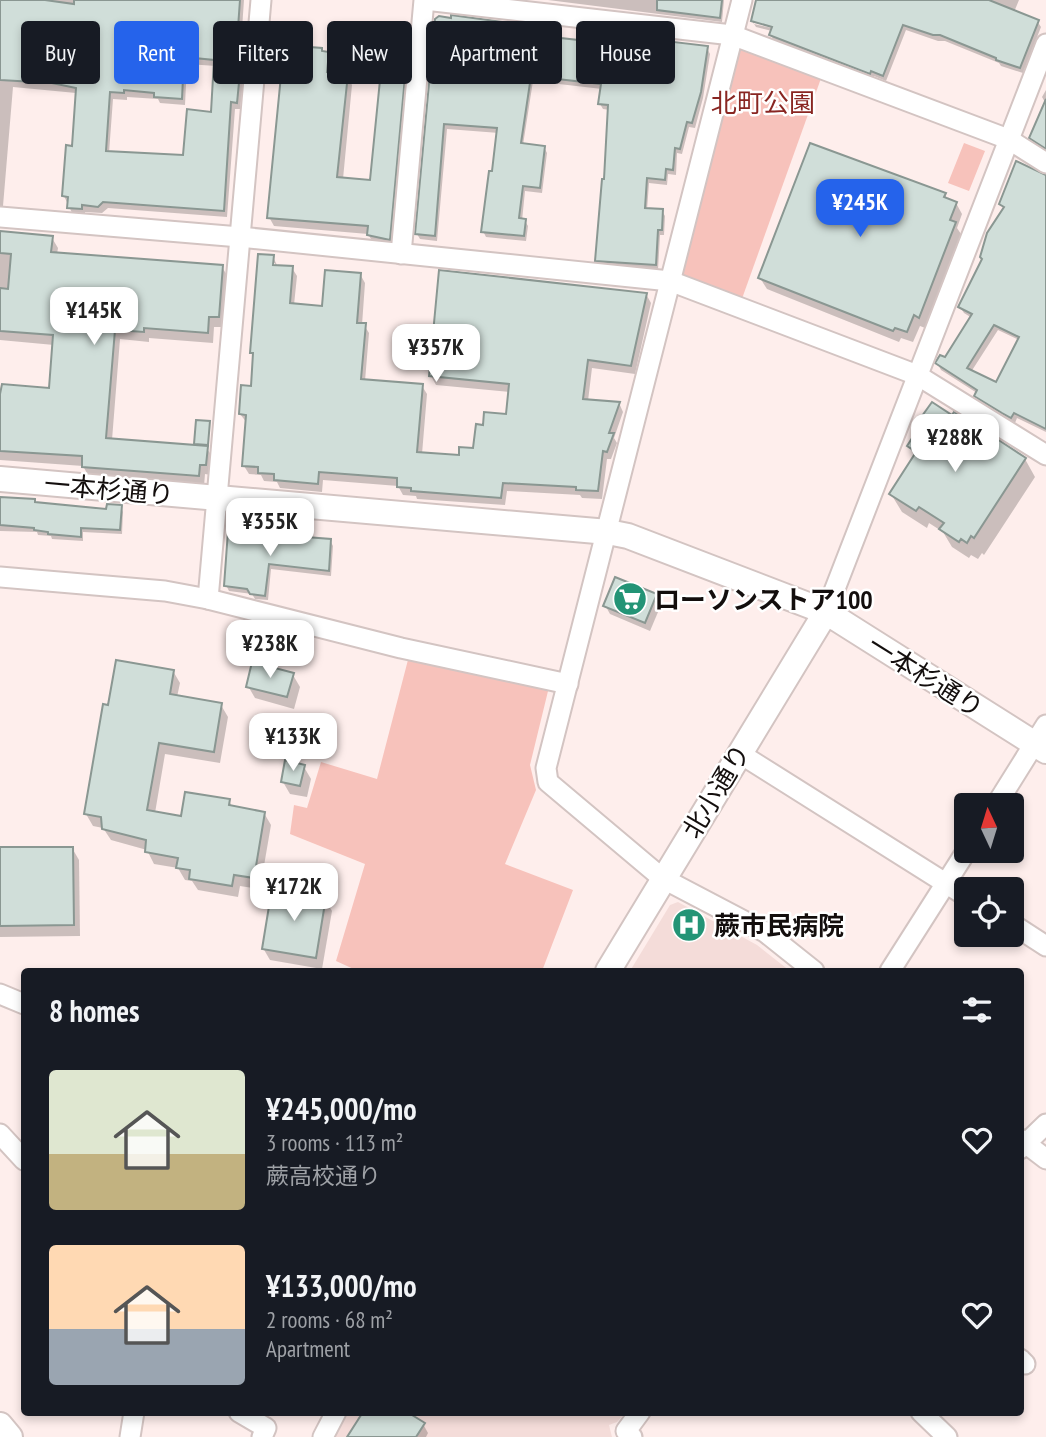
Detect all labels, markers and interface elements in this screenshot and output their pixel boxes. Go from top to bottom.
chip: Buy [21,21,100,84]
chip: Rent [114,21,199,84]
chip: Filters [213,21,313,84]
chip: New [327,21,412,84]
chip: Apartment [426,21,562,84]
chip: House [576,21,675,84]
park label: 北町公園 [711,86,815,119]
pin: ¥245K [811,180,909,239]
text: ¥245K [832,187,888,216]
pin: ¥145K [45,288,143,347]
text: ¥145K [66,295,122,324]
pin: ¥357K [387,324,485,384]
text: ¥357K [408,332,464,361]
pin: ¥288K [906,414,1004,474]
text: ¥288K [927,422,983,451]
street label: 一本杉通り [43,467,175,511]
pin: ¥355K [221,498,319,558]
text: ¥355K [242,506,298,535]
supermarket icon: ローソンストア100 [611,580,649,618]
place label: ローソンストア100 [654,583,873,616]
pin: ¥238K [221,620,319,680]
text: ¥238K [242,628,298,657]
street label: 一本杉通り [862,628,990,724]
pin: ¥133K [244,714,342,773]
text: ¥133K [265,721,321,750]
street label: 北小通り [675,738,757,844]
north arrow [954,793,1024,863]
map controls [954,793,1024,947]
pin: ¥172K [245,864,343,923]
text: ¥172K [266,871,322,900]
button: locate [954,877,1024,947]
hospital icon: 蕨市民病院 [670,906,708,944]
place label: 蕨市民病院 [714,909,844,942]
text: 8 homes [49,991,140,1030]
icon: filters [958,991,996,1029]
text: ¥245,000/mo [266,1089,417,1128]
icon: home [105,1098,189,1182]
icon: heart [958,1121,996,1159]
text: 3 rooms · 113 m² [266,1128,403,1157]
text: 蕨高校通り [266,1161,381,1190]
text: ¥133,000/mo [266,1266,417,1305]
icon: home [105,1273,189,1357]
icon: heart [958,1296,996,1334]
text: 2 rooms · 68 m² [266,1305,393,1334]
text: Apartment [266,1334,350,1363]

